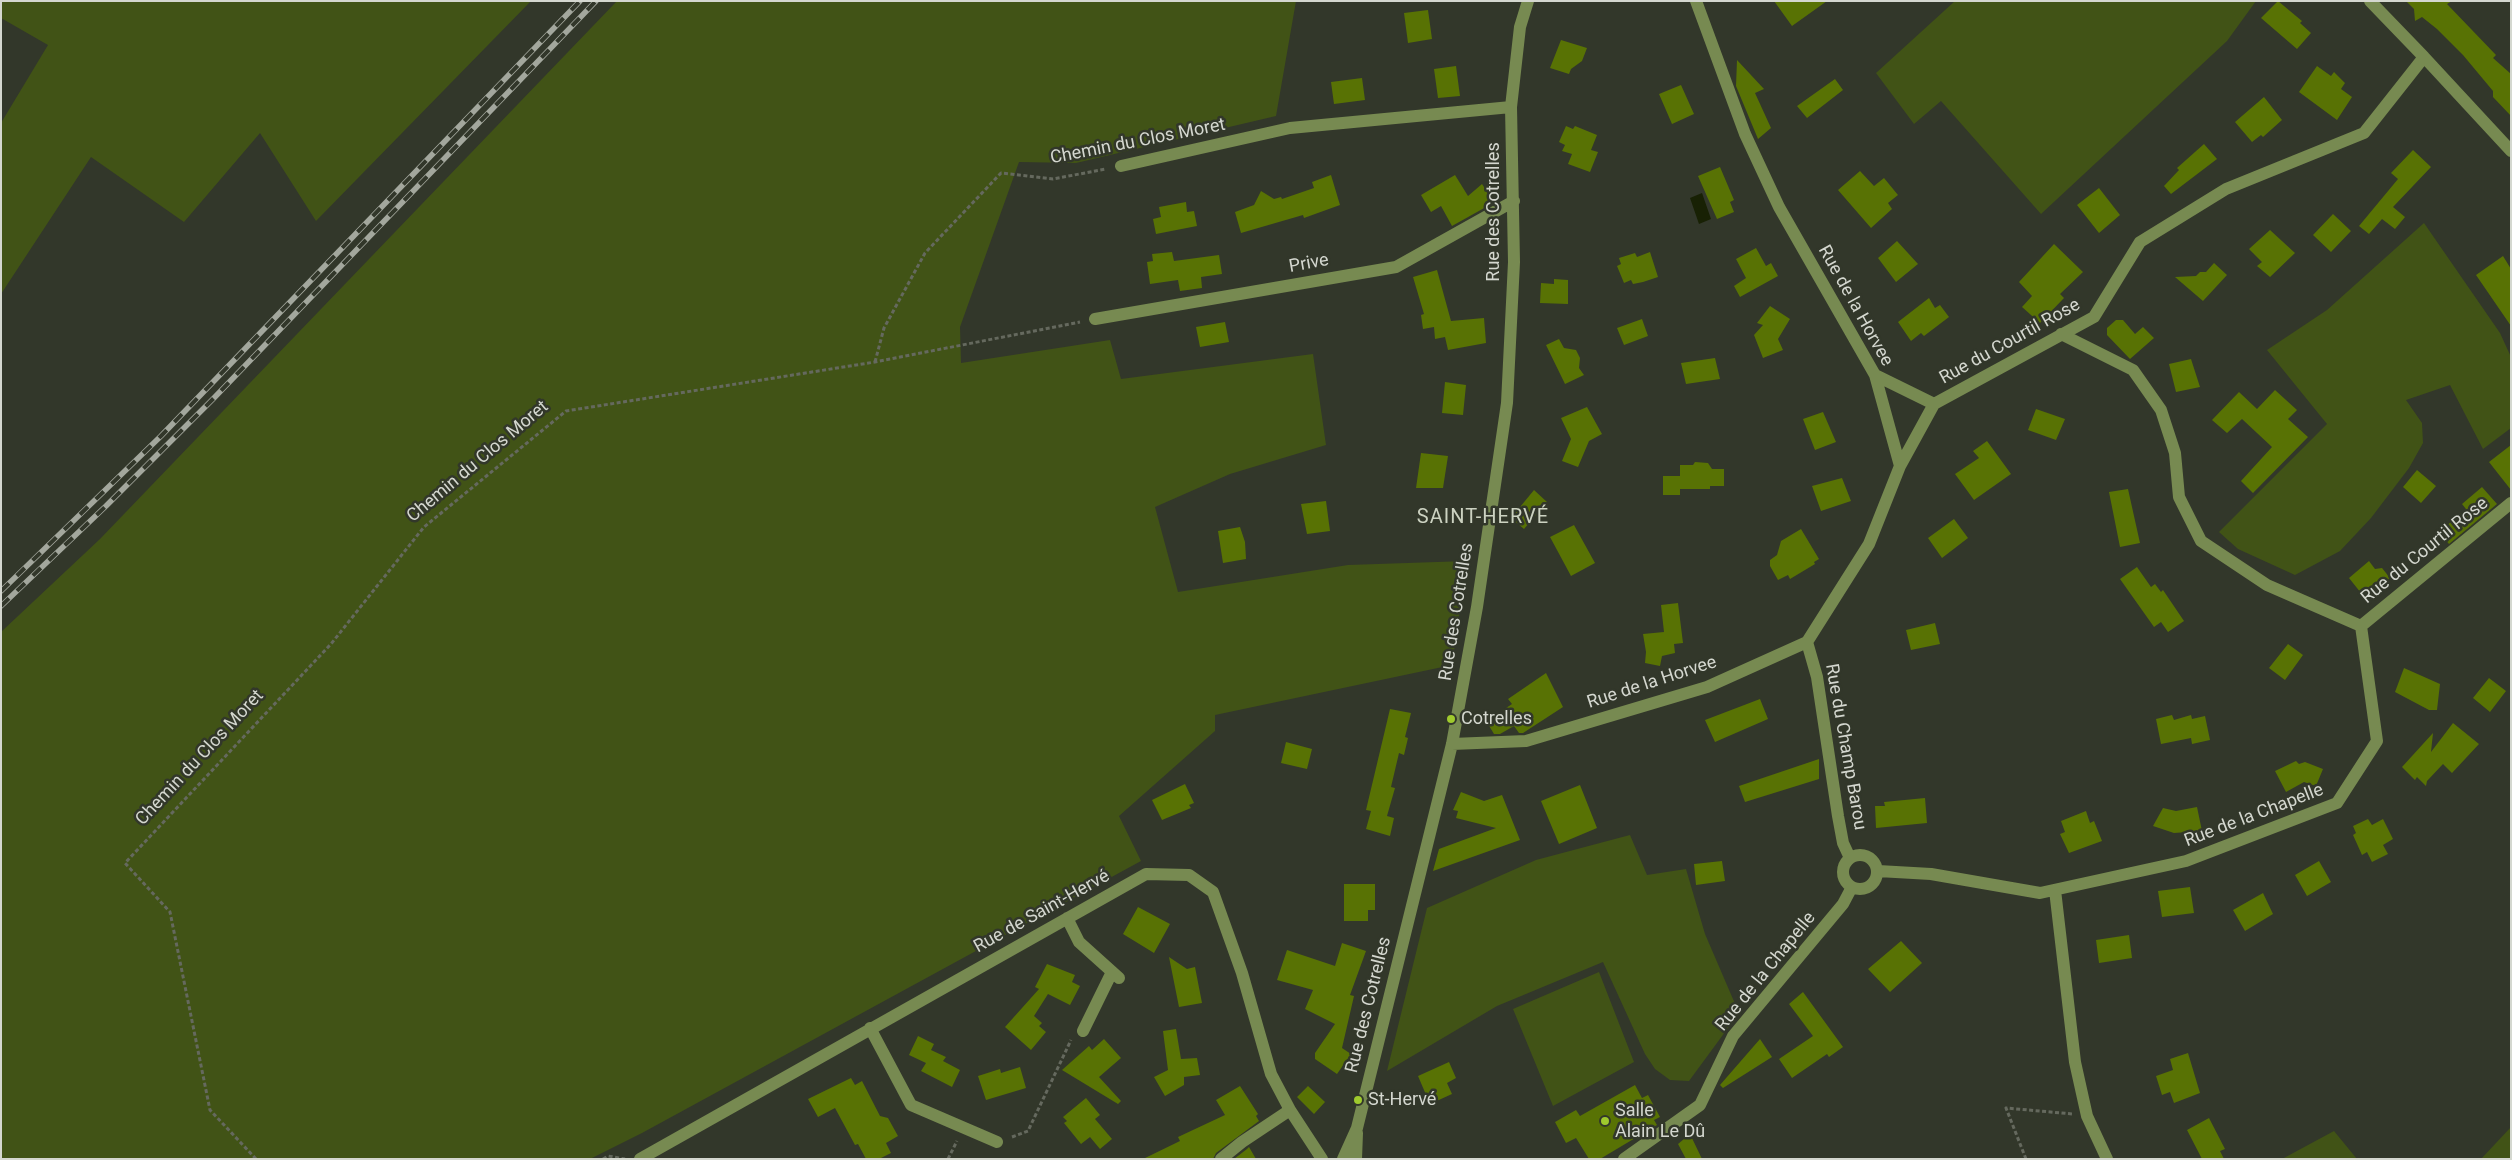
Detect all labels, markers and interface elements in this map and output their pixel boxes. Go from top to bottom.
street label: Chemin du Clos Moret [1049,114,1227,170]
street label: Rue des Cotrelles [1483,142,1505,282]
street label: Rue de la Horvee [1813,242,1897,370]
street label: Prive [1287,250,1331,278]
street label: Rue du Courtil Rose [1936,294,2084,390]
street label: Chemin du Clos Moret [403,397,553,527]
street label: Rue du Courtil Rose [2357,493,2493,609]
district label: SAINT-HERVÉ [1415,506,1551,530]
street label: Rue des Cotrelles [1435,541,1479,683]
street label: Rue de la Horvee [1585,652,1719,714]
street label: Rue du Champ Barou [1820,662,1870,832]
street label: Chemin du Clos Moret [131,686,269,830]
place label: Cotrelles [1461,708,1532,730]
marker: Cotrelles [1445,713,1457,725]
street label: Rue de la Chapelle [2181,780,2327,852]
street label: Rue de Saint-Hervé [970,866,1114,958]
street label: Rue de la Chapelle [1711,908,1821,1036]
street label: Rue des Cotrelles [1342,935,1396,1075]
place label: St-Hervé [1368,1089,1436,1111]
marker: St-Hervé [1352,1094,1364,1106]
place label: Salle Alain Le Dû [1615,1100,1705,1142]
marker: Salle Alain Le Dû [1599,1115,1611,1127]

